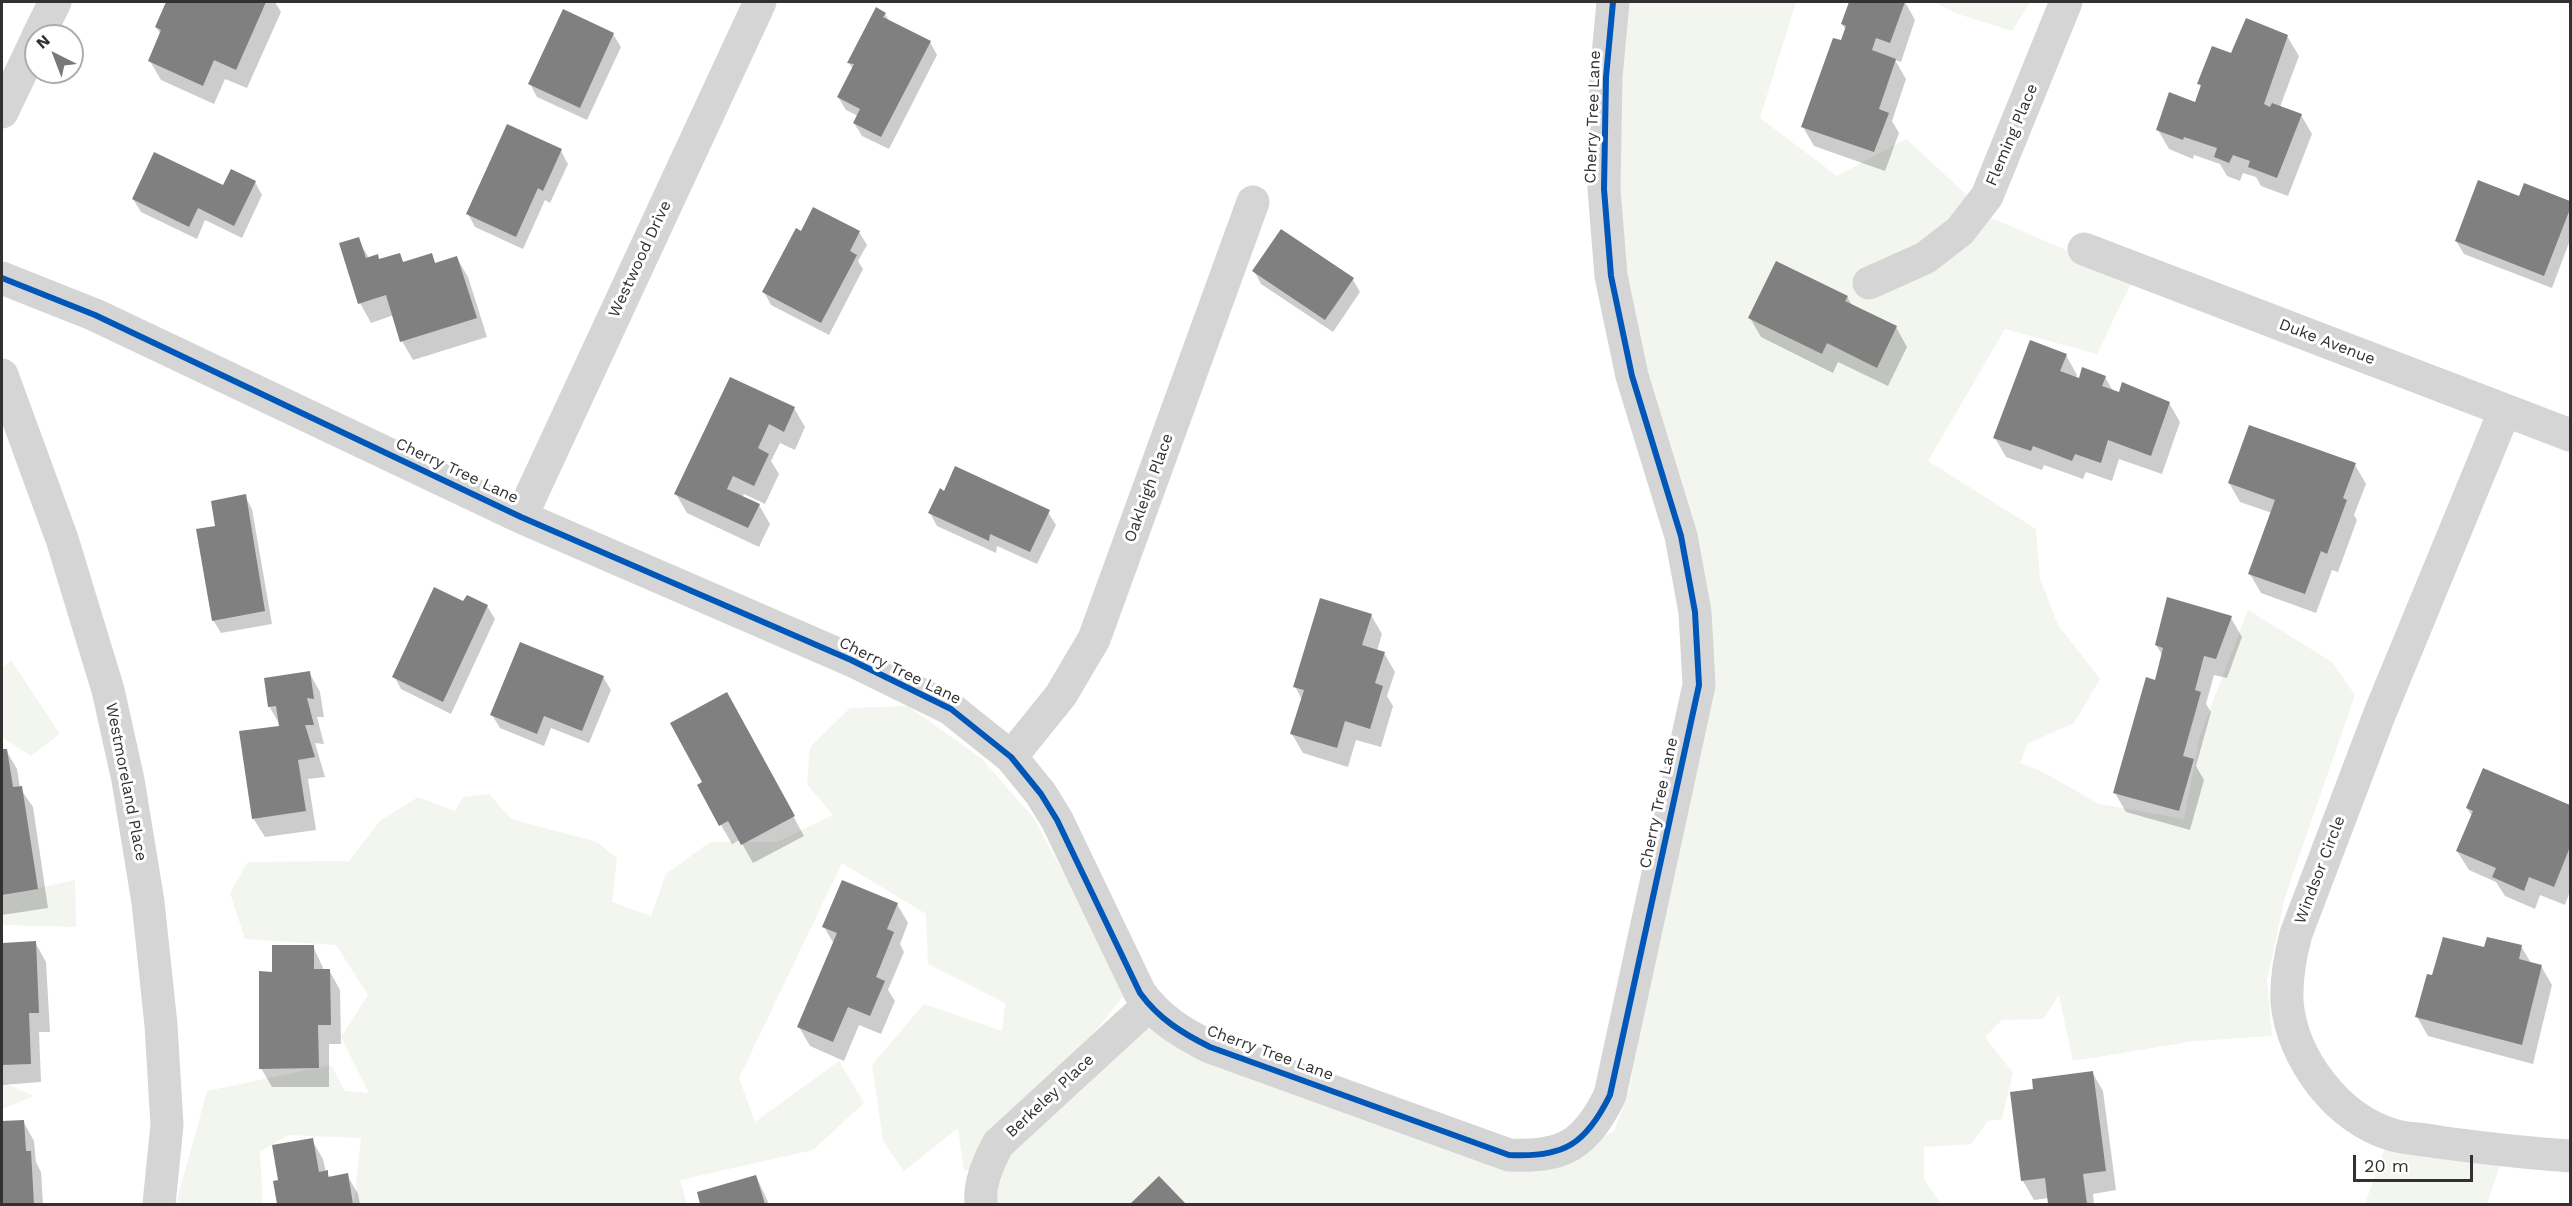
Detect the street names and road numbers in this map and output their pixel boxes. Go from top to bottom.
street label: Cherry Tree Lane [1581,50,1605,184]
street label: Fleming Place [1982,81,2042,189]
street label: Westwood Drive [605,197,675,321]
street label: Duke Avenue [2276,315,2378,369]
street label: Oakleigh Place [1120,431,1178,545]
street label: Cherry Tree Lane [392,434,522,508]
street label: Cherry Tree Lane [836,633,964,709]
street label: Westmoreland Place [101,701,151,863]
street label: Cherry Tree Lane [1636,736,1682,870]
street label: Windsor Circle [2291,813,2349,927]
street label: Cherry Tree Lane [1204,1021,1336,1085]
street label: Berkeley Place [1002,1050,1098,1142]

